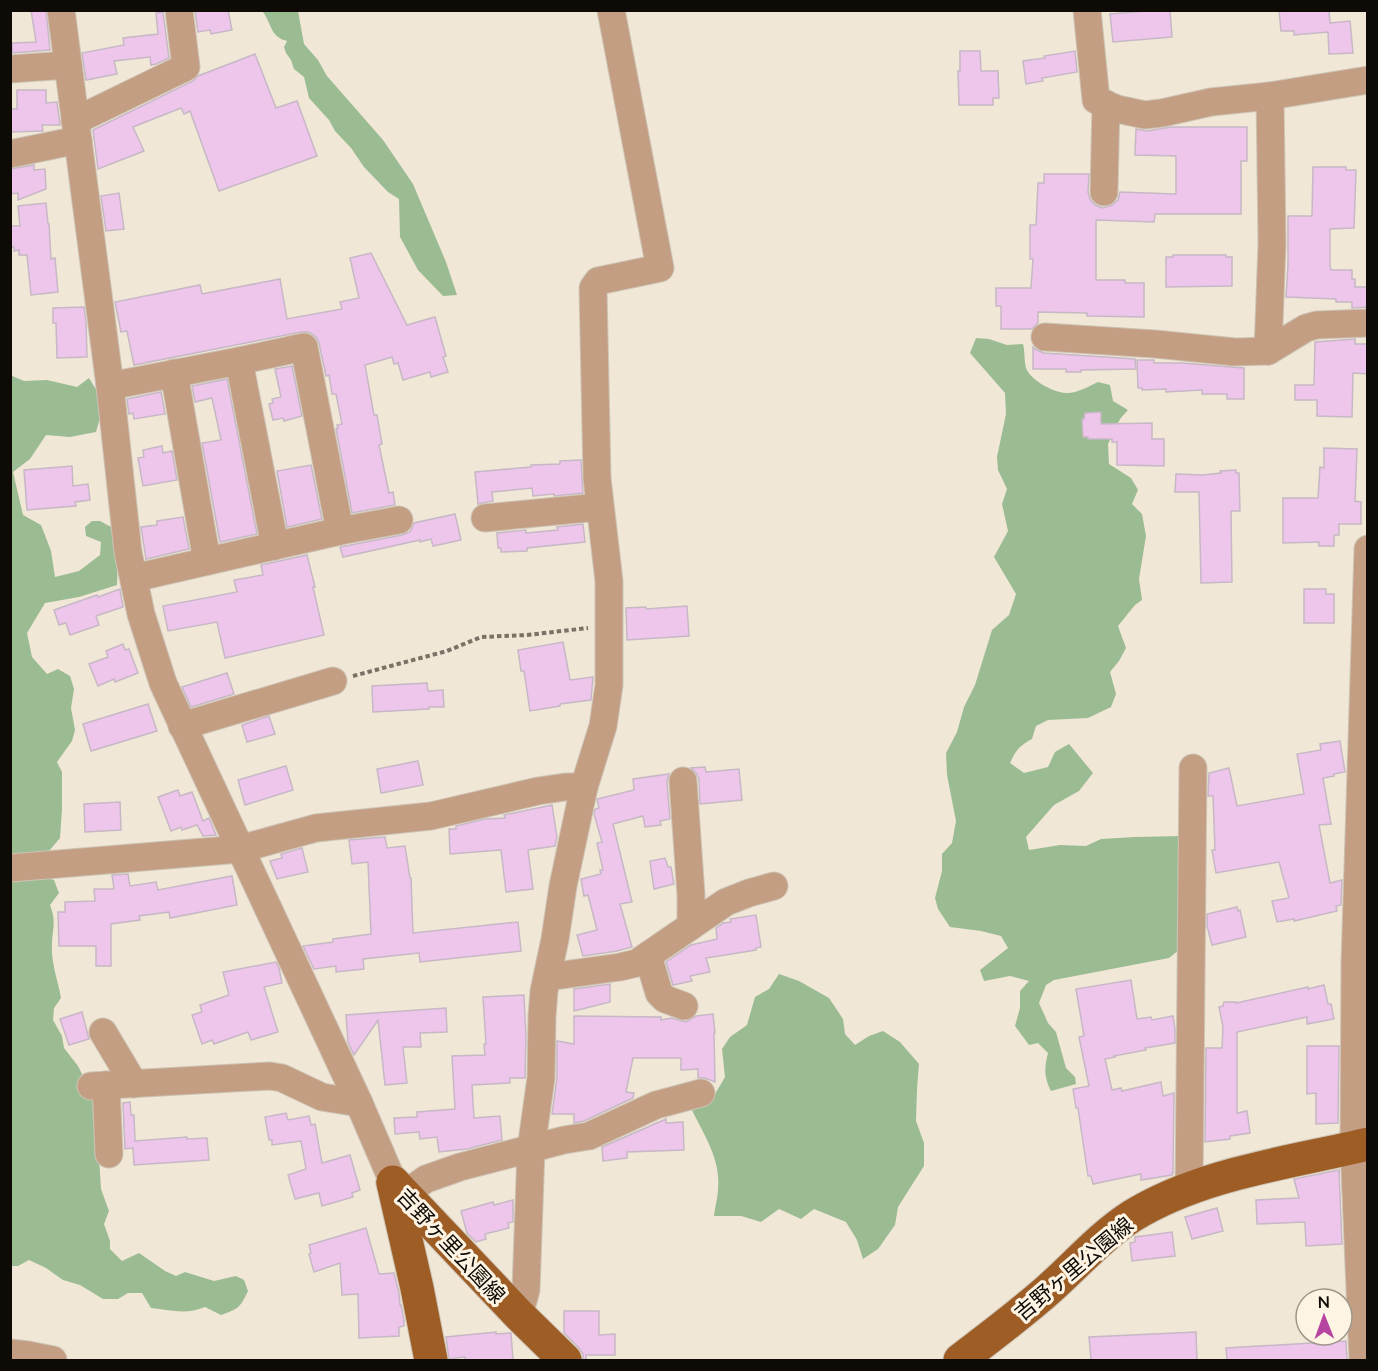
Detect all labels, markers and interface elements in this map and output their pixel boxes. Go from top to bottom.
street label: 吉野ヶ里公園線 [393,1183,511,1307]
street label: 吉野ヶ里公園線 [1009,1211,1137,1325]
north arrow [1294,1287,1354,1347]
text: N [1317,1292,1330,1311]

